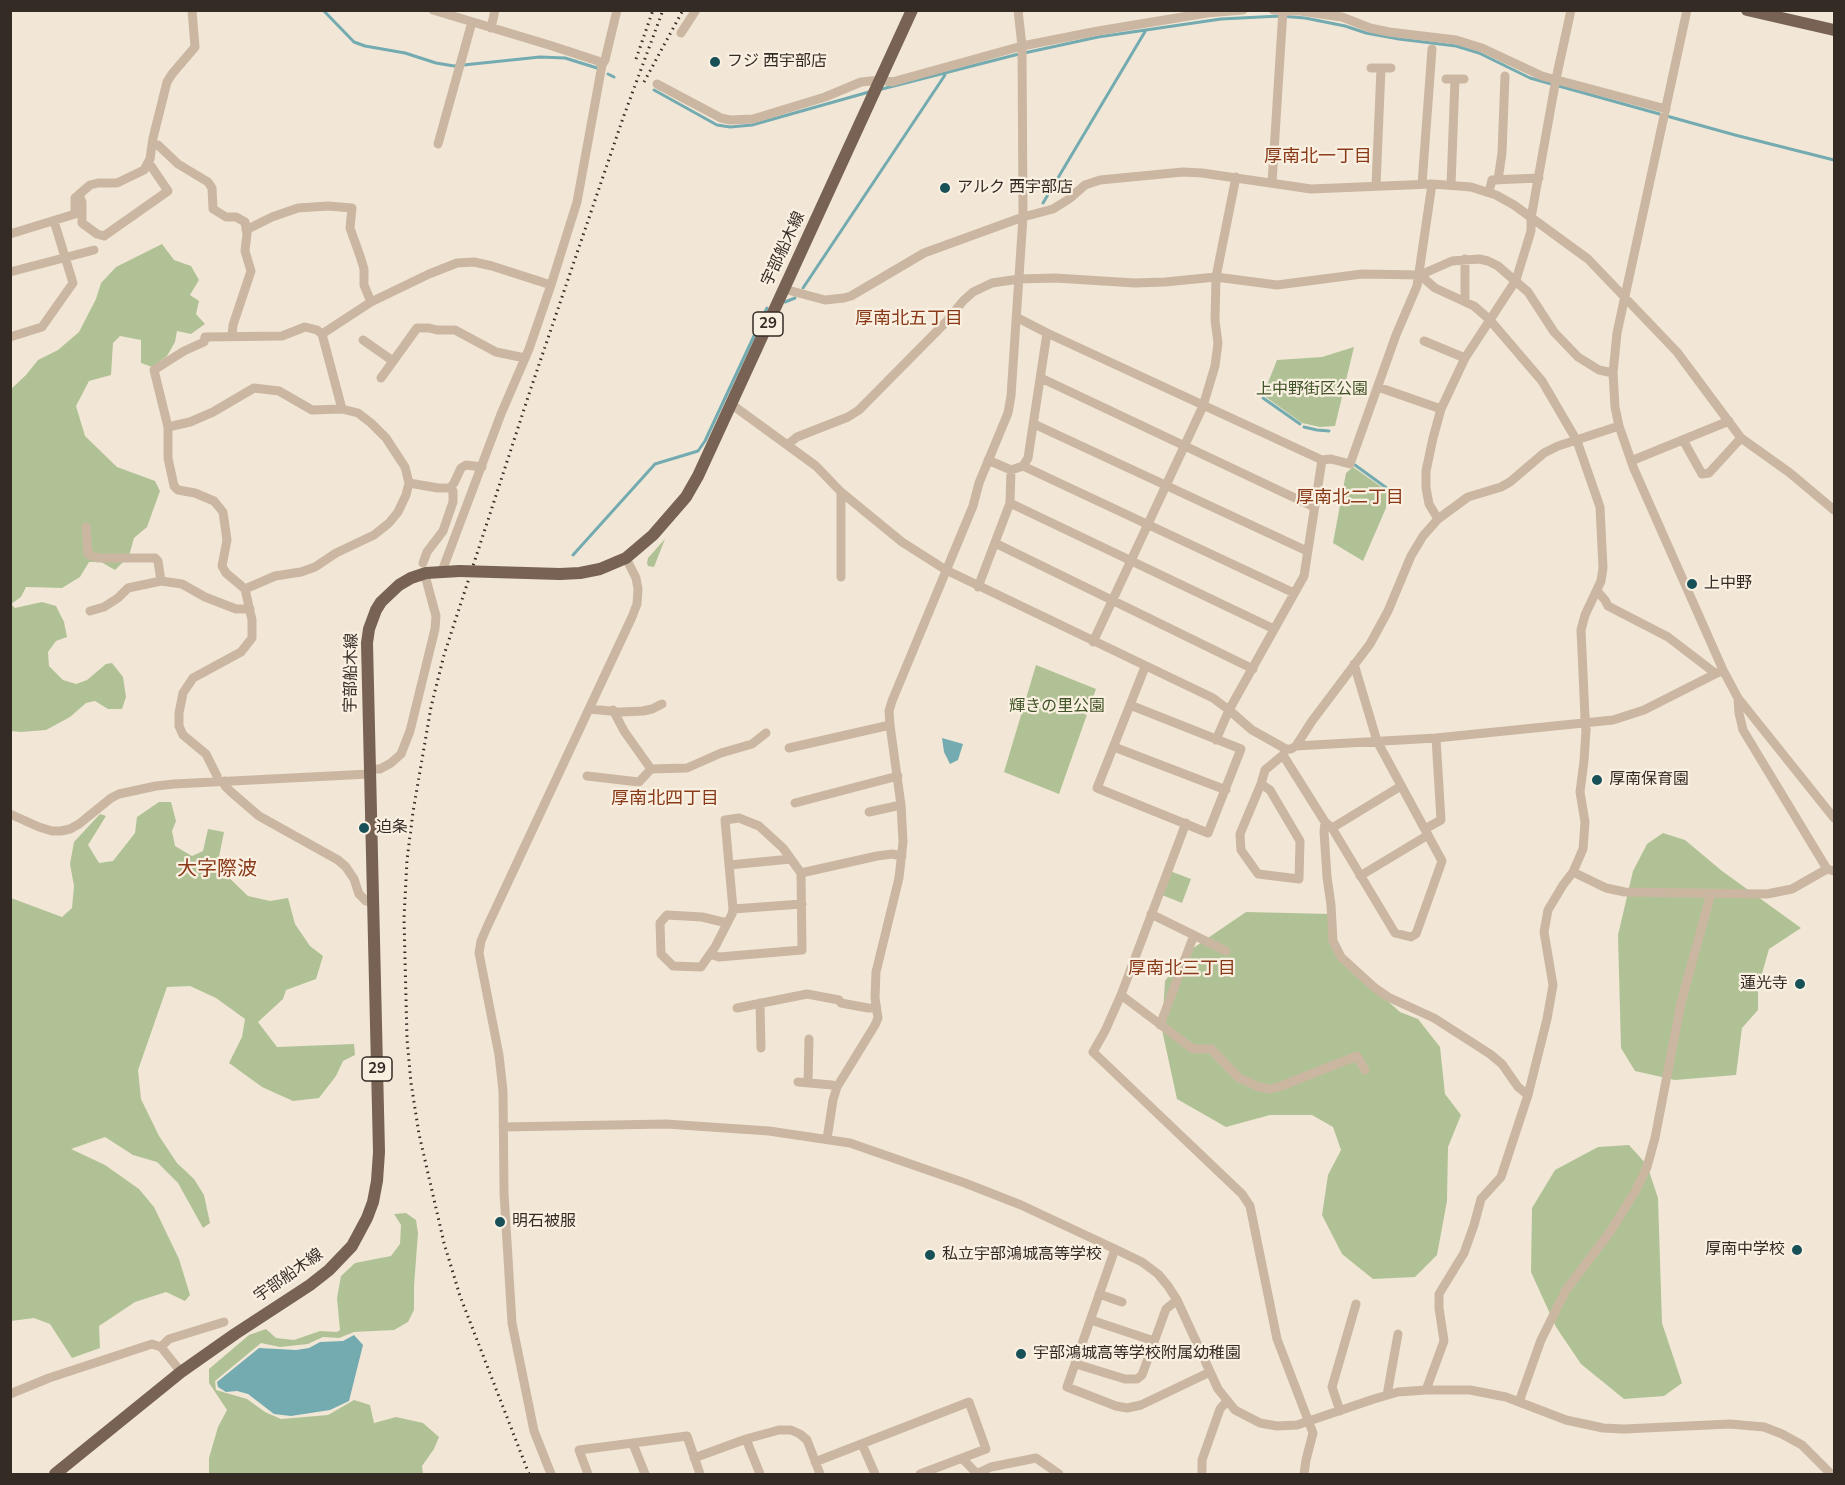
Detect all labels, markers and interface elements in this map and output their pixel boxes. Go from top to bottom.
place label: フジ 西宇部店 [727,52,827,72]
marker: フジ 西宇部店 [708,55,722,69]
district label: 厚南北一丁目 [1264,147,1372,169]
place label: アルク 西宇部店 [957,178,1073,198]
marker: アルク 西宇部店 [938,181,952,195]
street label: 宇部船木線 [758,209,810,289]
district label: 厚南北五丁目 [855,309,963,331]
road number: 29 [753,312,783,336]
park label: 上中野街区公園 [1256,380,1368,400]
district label: 厚南北二丁目 [1296,488,1404,510]
place label: 上中野 [1704,574,1752,594]
marker: 上中野 [1685,577,1699,591]
street label: 宇部船木線 [342,633,362,713]
park label: 輝きの里公園 [1009,697,1105,717]
place label: 厚南保育園 [1609,770,1689,790]
marker: 厚南保育園 [1590,773,1604,787]
district label: 厚南北四丁目 [611,789,719,811]
place label: 迫条 [376,818,408,838]
marker: 迫条 [357,821,371,835]
district label: 大字際波 [177,858,257,882]
district label: 厚南北三丁目 [1128,959,1236,981]
place label: 蓮光寺 [1740,974,1788,994]
marker: 蓮光寺 [1793,977,1807,991]
road number: 29 [362,1057,392,1081]
place label: 明石被服 [512,1212,576,1232]
marker: 明石被服 [493,1215,507,1229]
place label: 厚南中学校 [1705,1240,1785,1260]
marker: 厚南中学校 [1790,1243,1804,1257]
street label: 宇部船木線 [251,1245,327,1307]
place label: 私立宇部鴻城高等学校 [942,1245,1102,1265]
marker: 私立宇部鴻城高等学校 [923,1248,937,1262]
place label: 宇部鴻城高等学校附属幼稚園 [1033,1344,1241,1364]
marker: 宇部鴻城高等学校附属幼稚園 [1014,1347,1028,1361]

